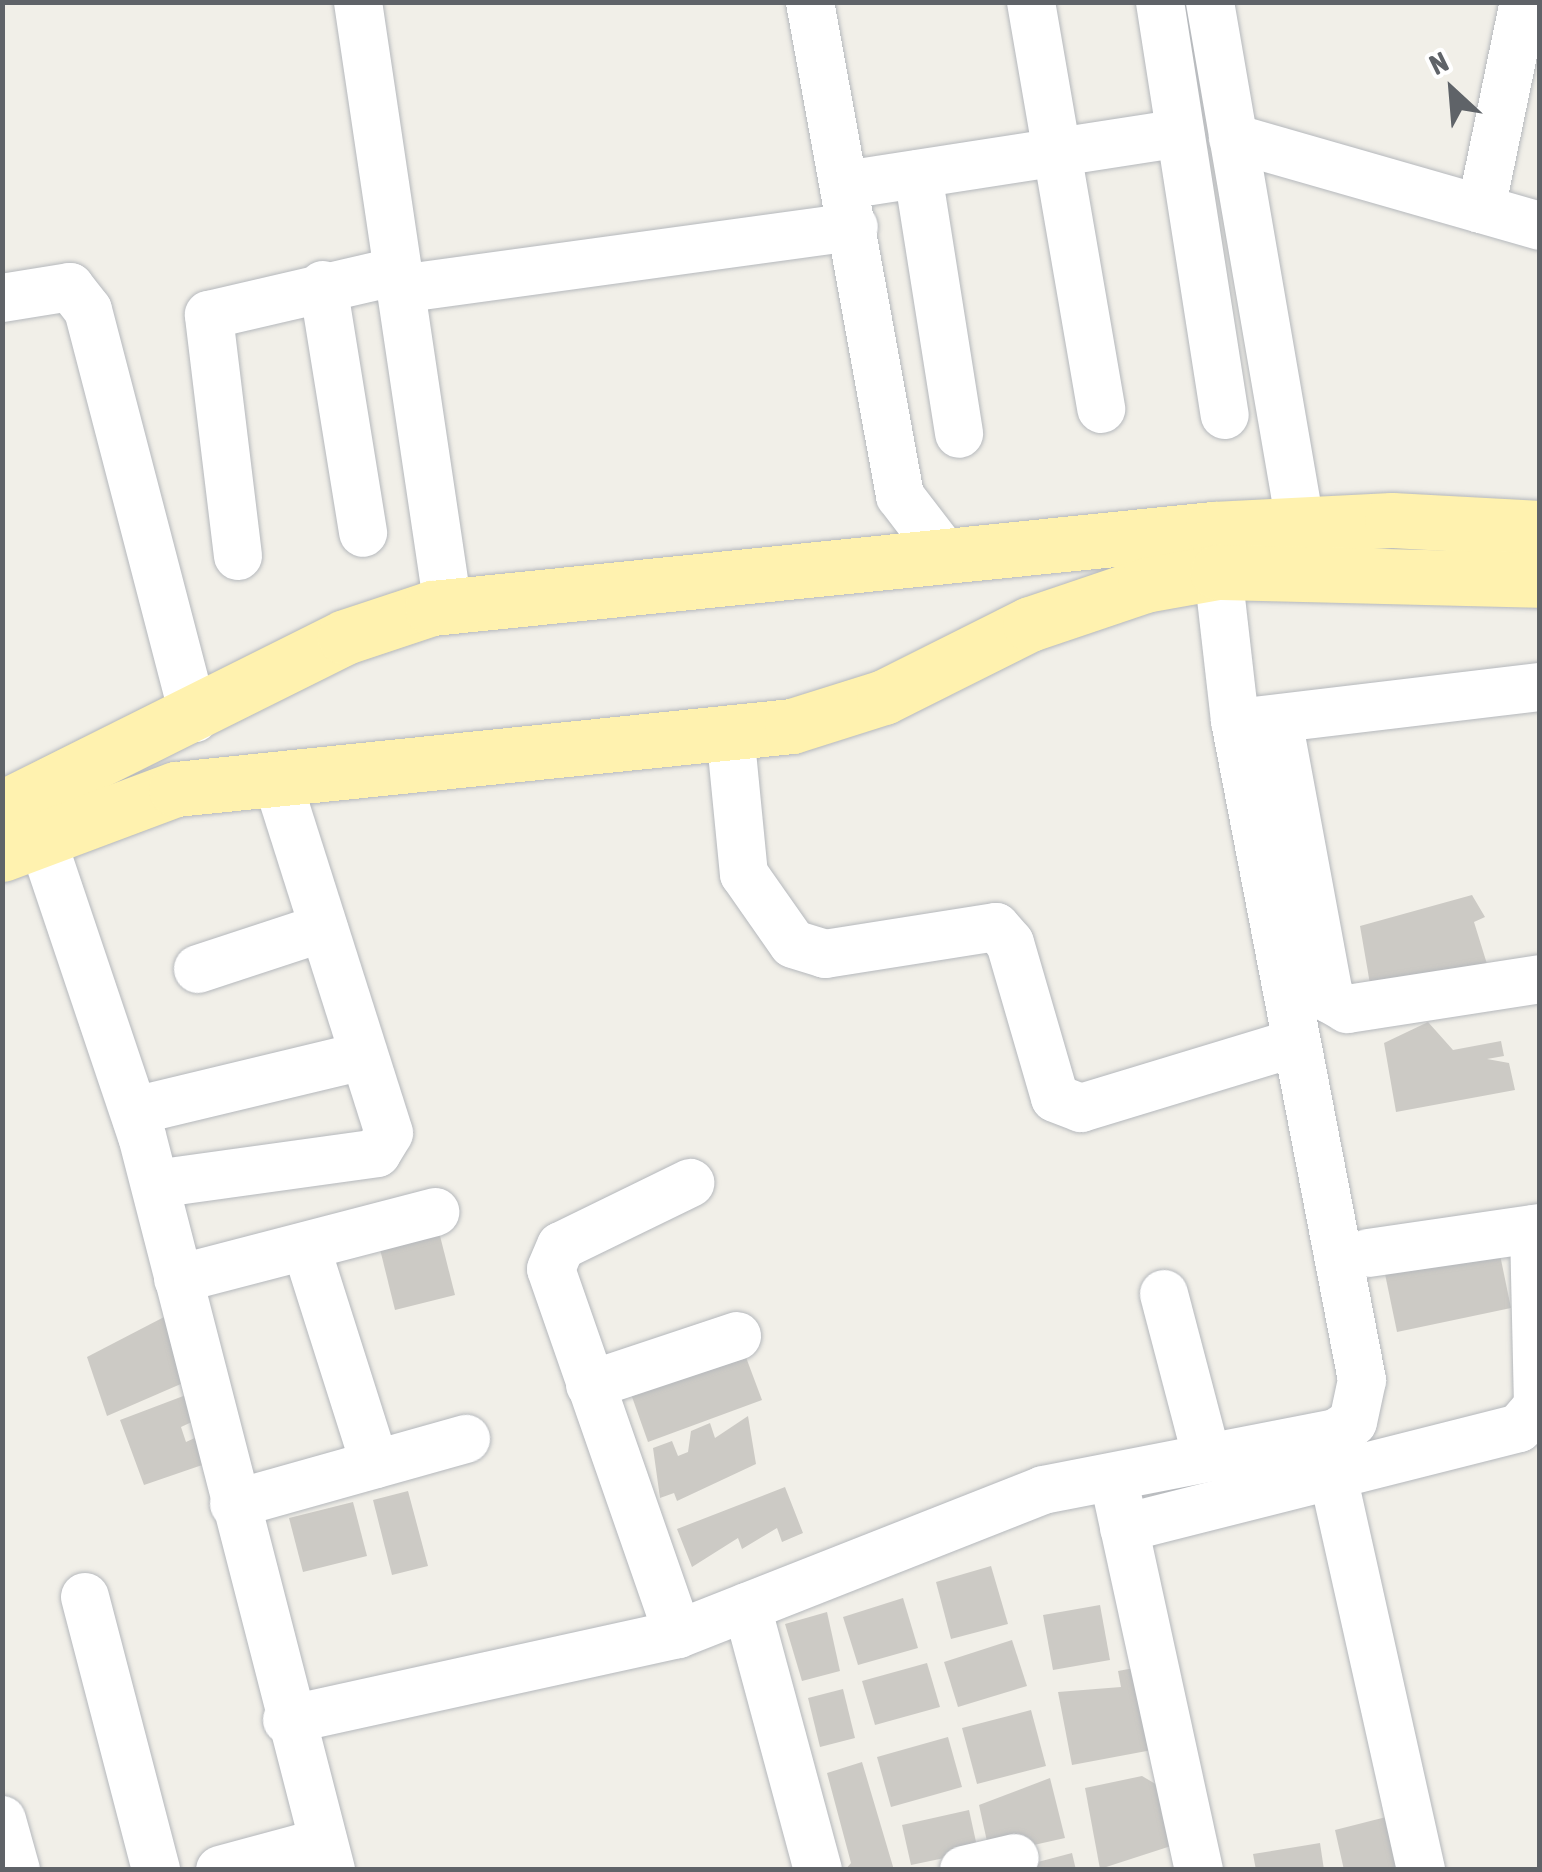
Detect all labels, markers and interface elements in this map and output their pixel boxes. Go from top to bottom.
north arrow [1402,40,1502,140]
text: N [1424,45,1453,81]

